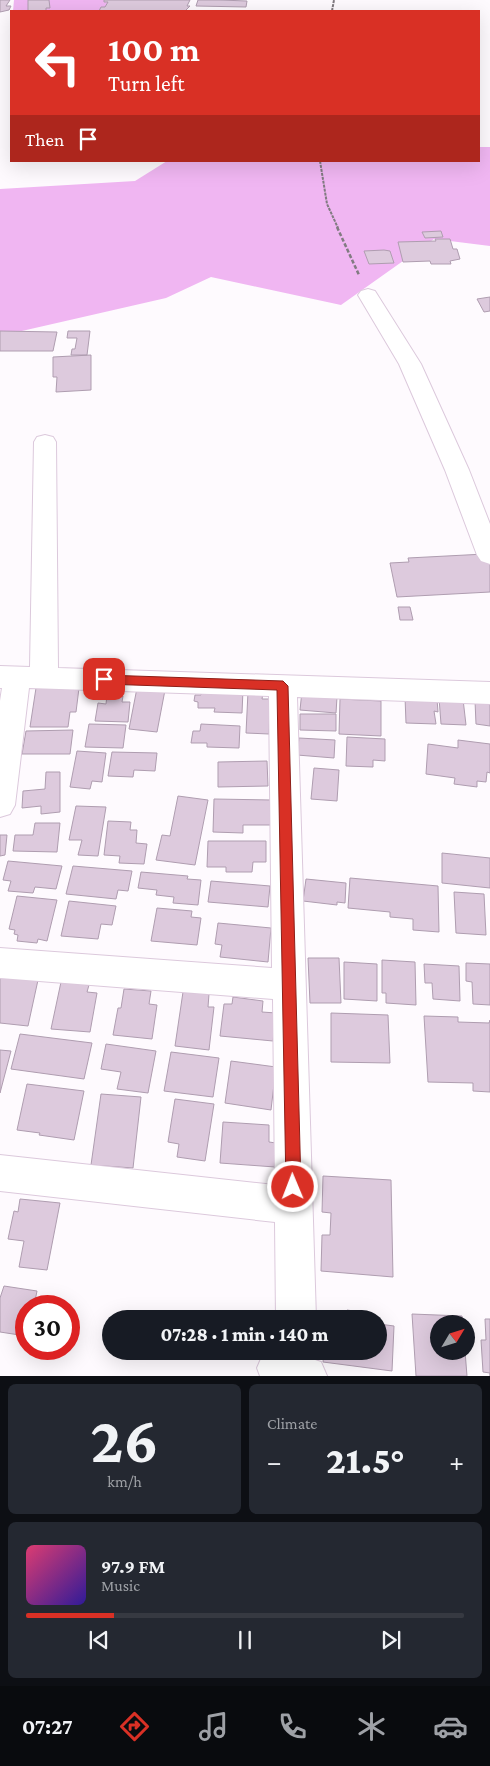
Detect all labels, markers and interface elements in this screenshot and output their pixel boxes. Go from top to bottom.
icon: left [25,30,90,95]
text: 100 m [108,30,200,69]
text: Turn left [108,71,185,96]
icon: arrive [74,125,102,153]
text: Then [25,129,64,150]
pin [83,658,125,700]
icon: arrive [90,665,118,693]
position arrow [266,1160,318,1212]
speed limit sign: 30 [15,1295,80,1360]
north arrow [430,1315,475,1360]
map controls [430,1315,475,1360]
text: 07:28 · 1 min · 140 m [161,1324,329,1345]
text: 26 [90,1404,159,1476]
text: Climate [267,1415,317,1432]
text: 21.5° [326,1439,405,1481]
text: − [267,1446,282,1477]
text: + [449,1446,464,1477]
text: km/h [107,1473,142,1490]
text: 97.9 FM [101,1556,165,1577]
text: Music [101,1577,140,1594]
icon: previous [85,1626,113,1654]
icon: pause [231,1626,259,1654]
icon: next [377,1626,405,1654]
icon: directions [117,1709,152,1744]
icon: music [196,1709,231,1744]
icon: phone [275,1709,310,1744]
icon: climate [354,1709,389,1744]
icon: car [433,1709,468,1744]
text: 07:27 [22,1714,73,1739]

